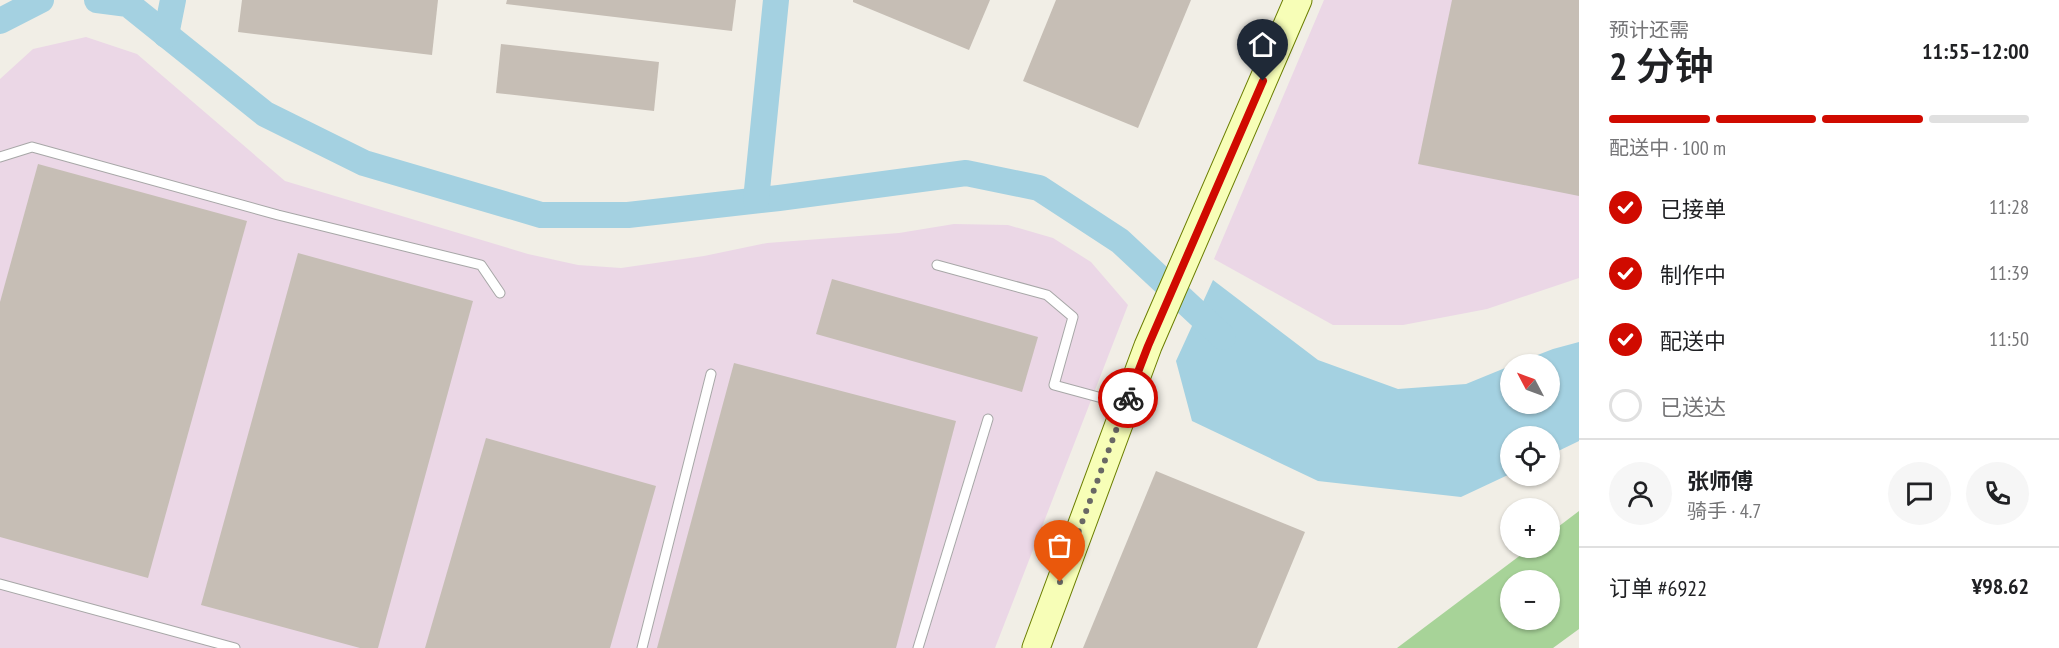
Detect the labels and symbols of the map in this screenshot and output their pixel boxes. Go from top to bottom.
pin [1237,19,1288,81]
north arrow [1500,354,1560,414]
courier [1098,368,1158,428]
pin [1034,520,1085,582]

